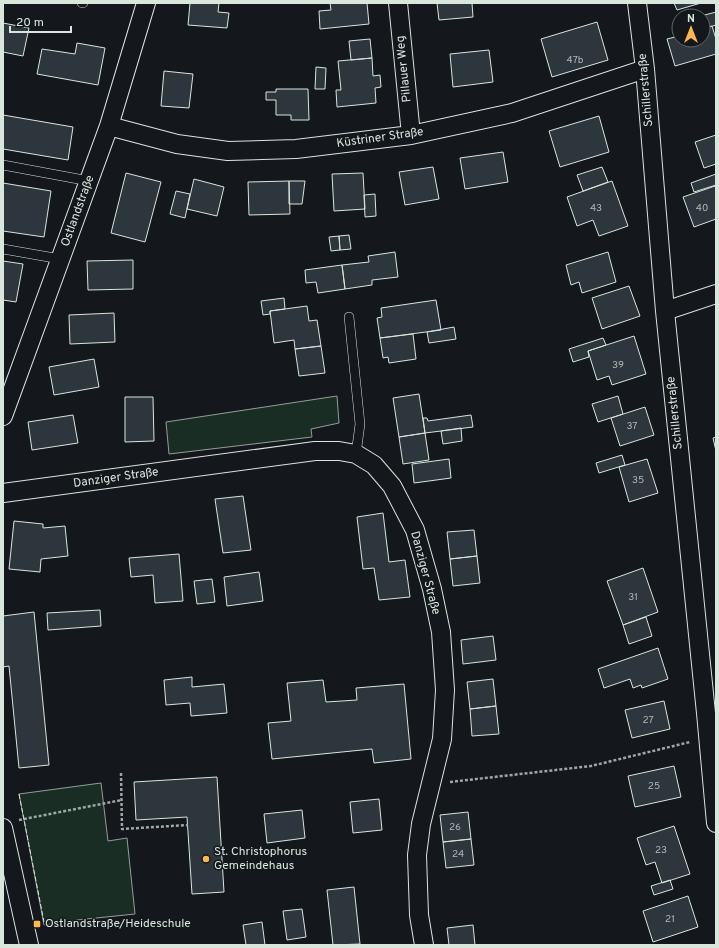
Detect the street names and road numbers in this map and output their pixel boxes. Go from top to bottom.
street label: Pillauer Weg [393,35,415,103]
street label: Schillerstraße [635,53,657,127]
street label: Küstriner Straße [335,124,425,152]
street label: Ostlandstraße [58,173,98,249]
street label: Schillerstraße [663,376,687,450]
street label: Danziger Straße [72,464,160,492]
street label: Danziger Straße [406,529,444,617]

